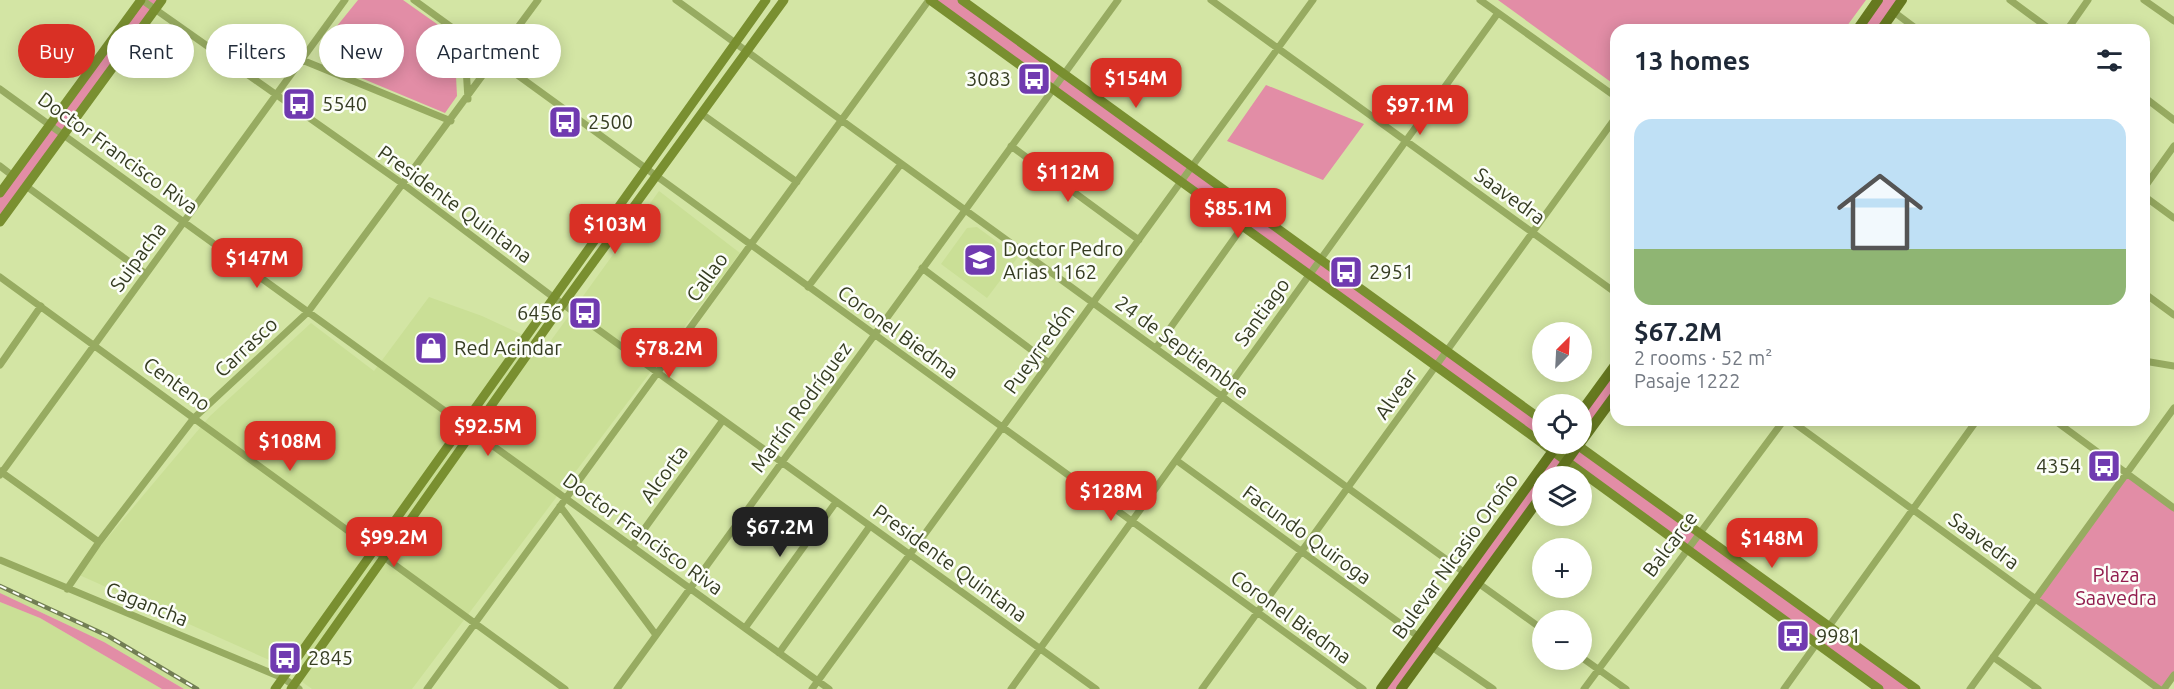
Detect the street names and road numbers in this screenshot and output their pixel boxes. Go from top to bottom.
street label: Doctor Francisco Riva [34,87,203,218]
street label: Presidente Quintana [374,140,537,267]
street label: Saavedra [1471,162,1550,229]
street label: Suipacha [105,218,170,296]
street label: Callao [681,248,732,306]
street label: Santiago [1229,273,1294,350]
street label: Coronel Biedma [834,280,963,383]
street label: 24 de Septiembre [1111,291,1253,403]
street label: Pueyrredón [998,299,1079,398]
street label: Carrasco [209,312,282,382]
street label: Martín Rodríguez [746,337,856,476]
street label: Centeno [140,352,215,415]
street label: Alvear [1370,364,1422,423]
street label: Alcorta [635,441,692,507]
street label: Doctor Francisco Riva [559,468,728,599]
street label: Bulevar Nicasio Oroño [1387,468,1522,643]
street label: Facundo Quiroga [1239,480,1376,589]
street label: Presidente Quintana [869,499,1032,626]
street label: Balcarce [1638,507,1702,581]
street label: Saavedra [1945,507,2024,574]
street label: Coronel Biedma [1227,565,1356,668]
street label: Cagancha [103,577,192,630]

